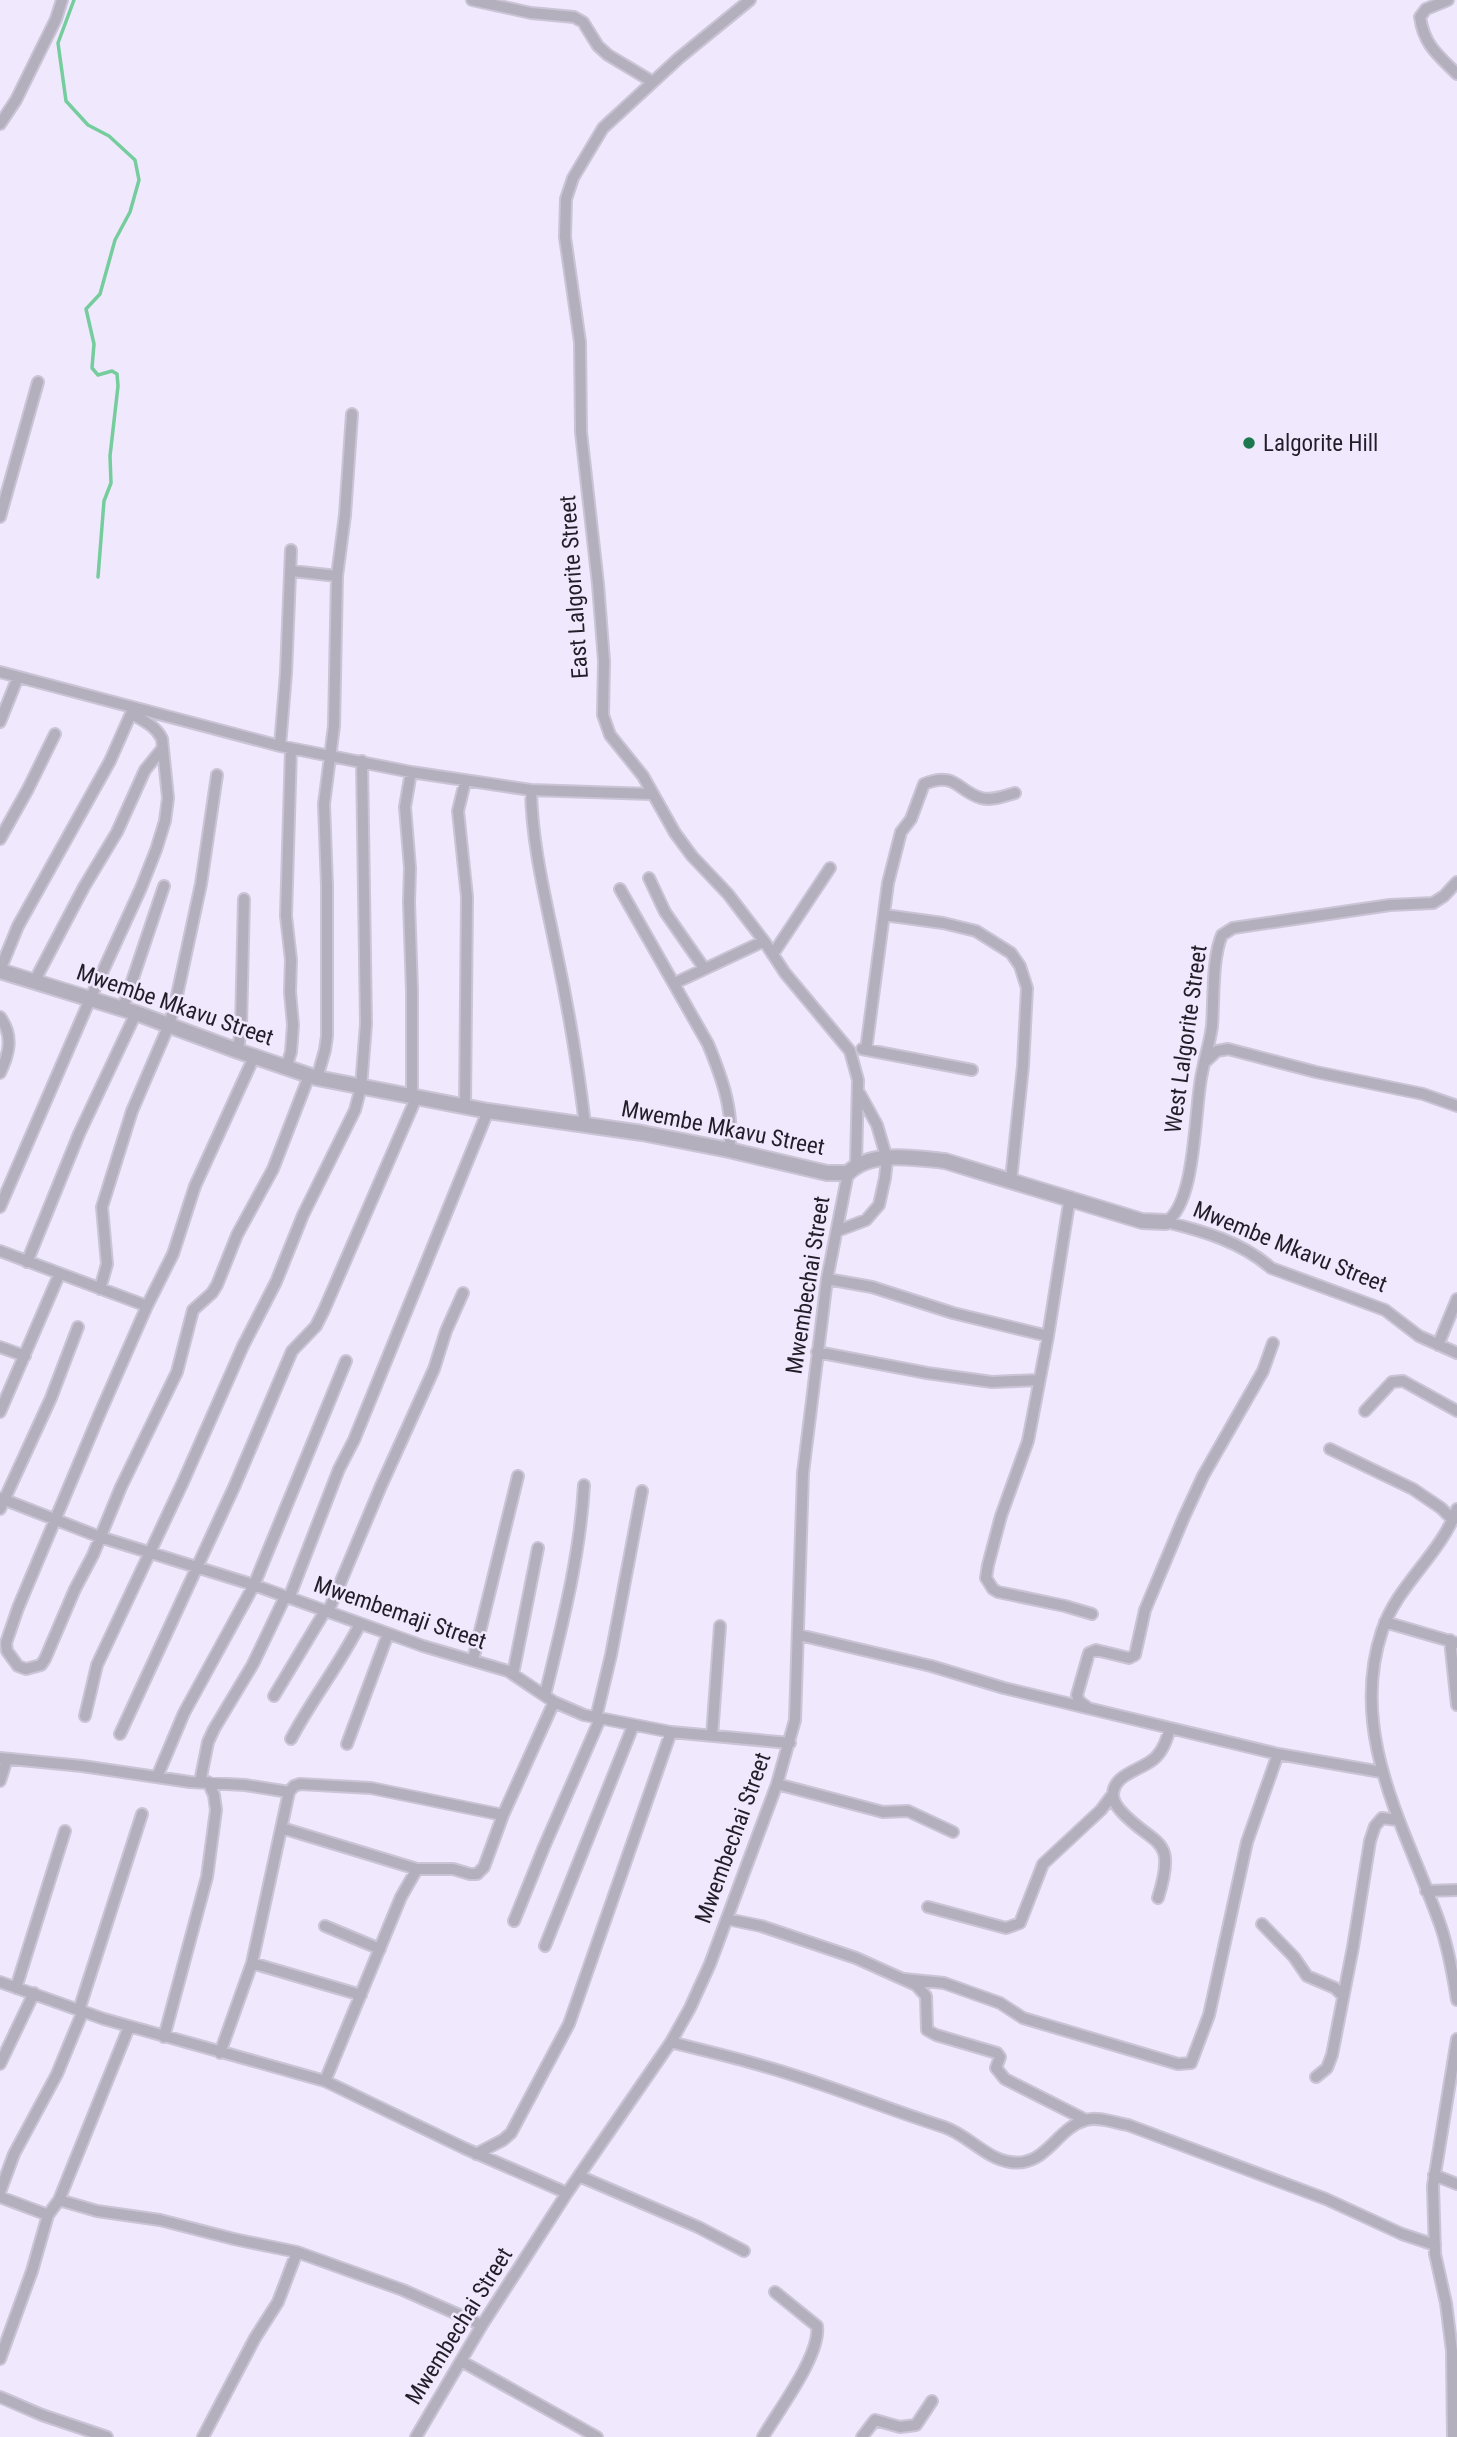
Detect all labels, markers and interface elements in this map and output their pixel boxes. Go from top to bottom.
place label: Lalgorite Hill [1263,430,1378,457]
marker: Lalgorite Hill [1241,435,1257,451]
street label: East Lalgorite Street [554,494,594,680]
street label: West Lalgorite Street [1159,943,1213,1135]
street label: Mwembe Mkavu Street [73,959,277,1051]
street label: Mwembe Mkavu Street [619,1095,827,1161]
street label: Mwembechai Street [781,1194,835,1376]
street label: Mwembe Mkavu Street [1189,1196,1391,1298]
street label: Mwembemaji Street [310,1571,490,1655]
street label: Mwembechai Street [690,1749,776,1927]
street label: Mwembechai Street [400,2243,518,2409]

